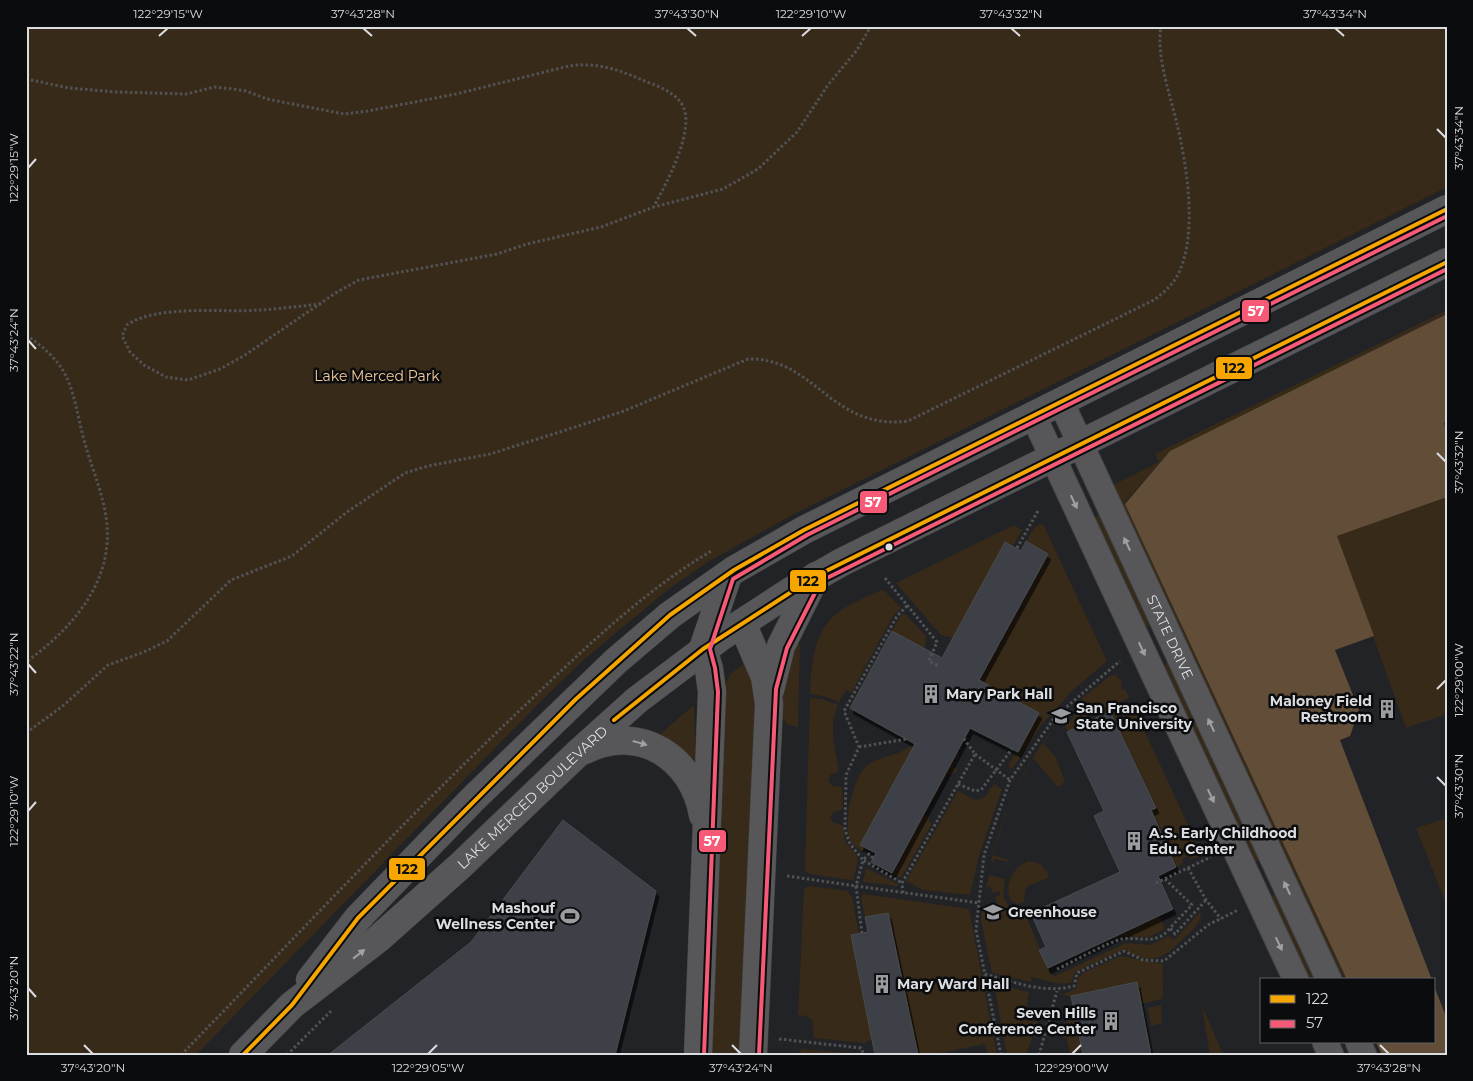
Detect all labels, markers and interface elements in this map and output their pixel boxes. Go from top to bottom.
text: 122°29'15"W [133,6,203,21]
text: 37°43'28"N [331,6,395,21]
text: 37°43'30"N [655,6,719,21]
text: 122°29'10"W [776,6,846,21]
text: 37°43'32"N [979,6,1043,21]
text: 37°43'34"N [1303,6,1367,21]
text: 37°43'34"N [1451,106,1466,170]
text: 122°29'15"W [6,133,21,203]
line badge: 57 [1241,299,1270,323]
text: 57 [1248,302,1265,320]
text: 37°43'24"N [6,308,21,372]
line badge: 122 [1215,356,1253,380]
text: 122 [1223,359,1245,377]
park label: Lake Merced Park [314,367,440,385]
text: 37°43'32"N [1451,430,1466,494]
line badge: 57 [859,490,888,514]
text: 57 [865,493,882,511]
one-way arrow [1069,494,1078,509]
one-way arrow [1123,537,1131,552]
unlabelled marker [884,542,894,552]
line badge: 122 [789,569,827,593]
text: 122 [797,572,819,590]
street label: STATE DRIVE [1143,592,1197,682]
text: 37°43'22"N [6,632,21,696]
one-way arrow [1138,642,1146,656]
text: 122°29'00"W [1451,643,1466,717]
building icon: Mary Park Hall [920,683,942,705]
place label: Mary Park Hall [946,685,1053,703]
place label: Maloney Field Restroom [1270,692,1372,726]
building icon: Maloney Field Restroom [1376,698,1398,720]
place label: San Francisco State University [1076,699,1192,733]
school or university icon: San Francisco State University [1050,705,1072,727]
one-way arrow [1207,718,1215,732]
street label: LAKE MERCED BOULEVARD [453,722,611,873]
one-way arrow [632,739,647,747]
text: 37°43'30"N [1451,754,1466,818]
text: 122°29'10"W [6,776,21,846]
one-way arrow [1207,789,1215,803]
place label: A.S. Early Childhood Edu. Center [1148,824,1297,858]
line badge: 57 [698,829,727,853]
building icon: A.S. Early Childhood Edu. Center [1123,830,1145,852]
text: 57 [704,832,721,850]
line badge: 122 [388,857,426,881]
text: 122 [396,860,418,878]
one-way arrow [1282,881,1290,895]
place label: Mashouf Wellness Center [436,899,556,933]
school or university icon: Greenhouse [982,901,1004,923]
place label: Greenhouse [1008,903,1097,921]
sports icon: Mashouf Wellness Center [559,905,581,927]
one-way arrow [1275,937,1283,951]
one-way arrow [352,948,365,959]
text: 37°43'20"N [6,956,21,1020]
building icon: Mary Ward Hall [871,973,893,995]
place label: Mary Ward Hall [897,975,1009,993]
legend [1260,978,1436,1044]
text: 122 [1306,989,1328,1008]
place label: Seven Hills Conference Center [959,1004,1097,1038]
building icon: Seven Hills Conference Center [1100,1010,1122,1032]
text: 57 [1306,1013,1323,1032]
text: 37°43'20"N [61,1060,125,1075]
text: 122°29'05"W [392,1060,464,1075]
text: 37°43'24"N [709,1060,773,1075]
text: 122°29'00"W [1035,1060,1109,1075]
text: 37°43'28"N [1357,1060,1421,1075]

